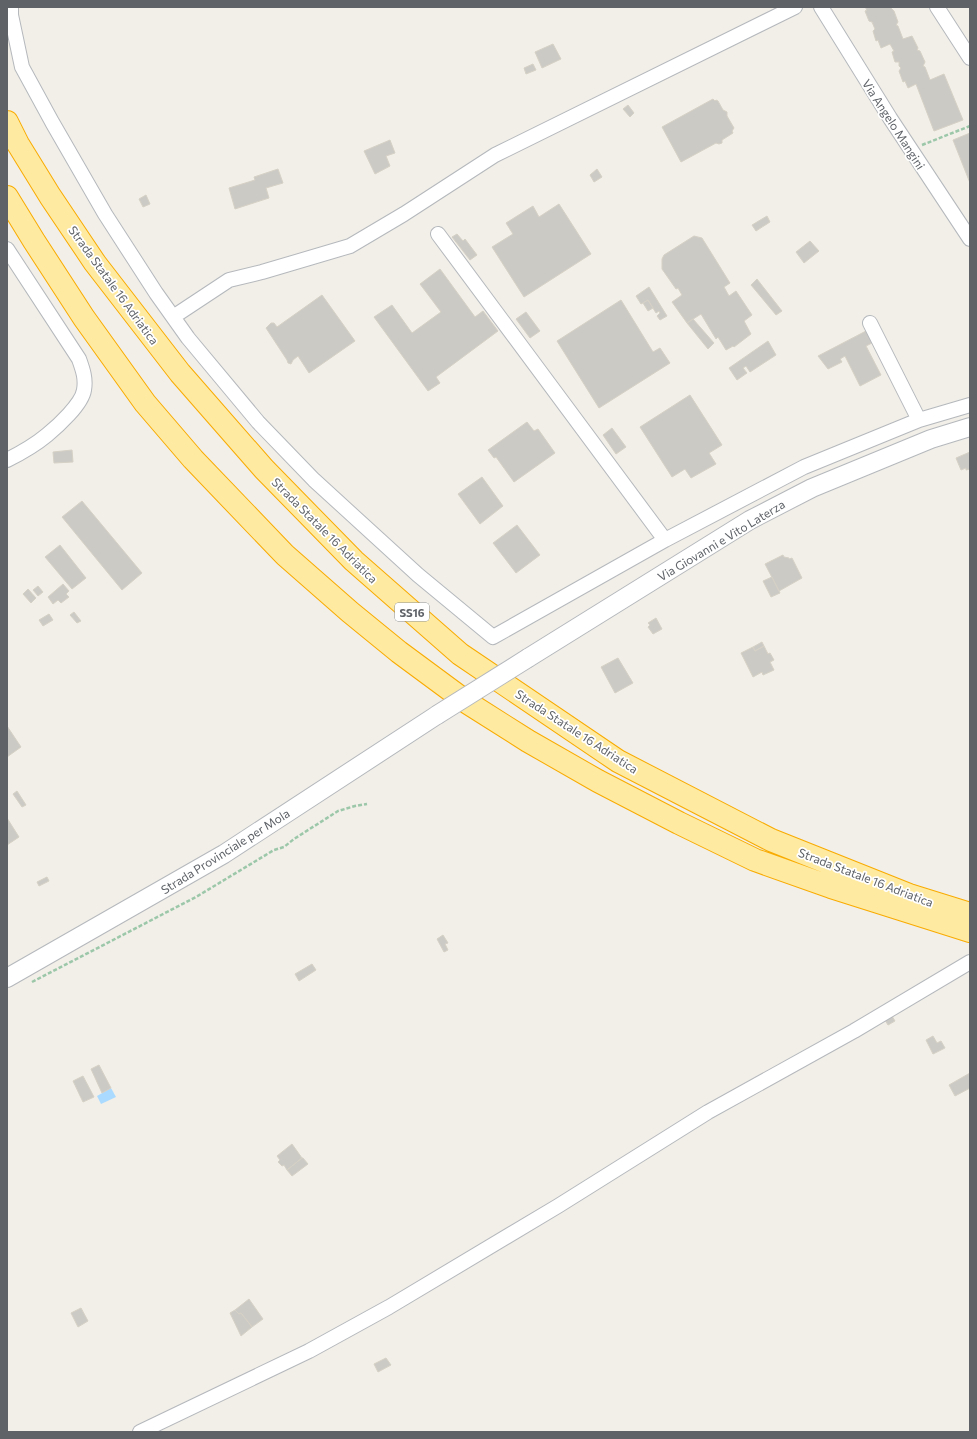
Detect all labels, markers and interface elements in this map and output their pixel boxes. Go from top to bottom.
street label: Via Angelo Mangini [860,76,928,172]
street label: Strada Statale 16 Adriatica [66,223,162,347]
street label: Strada Statale 16 Adriatica [269,474,381,586]
street label: Via Giovanni e Vito Laterza [655,496,787,584]
road number: SS16 [395,603,429,621]
street label: Strada Statale 16 Adriatica [513,686,641,776]
street label: Strada Provinciale per Mola [158,806,292,896]
street label: Strada Statale 16 Adriatica [797,845,935,909]

